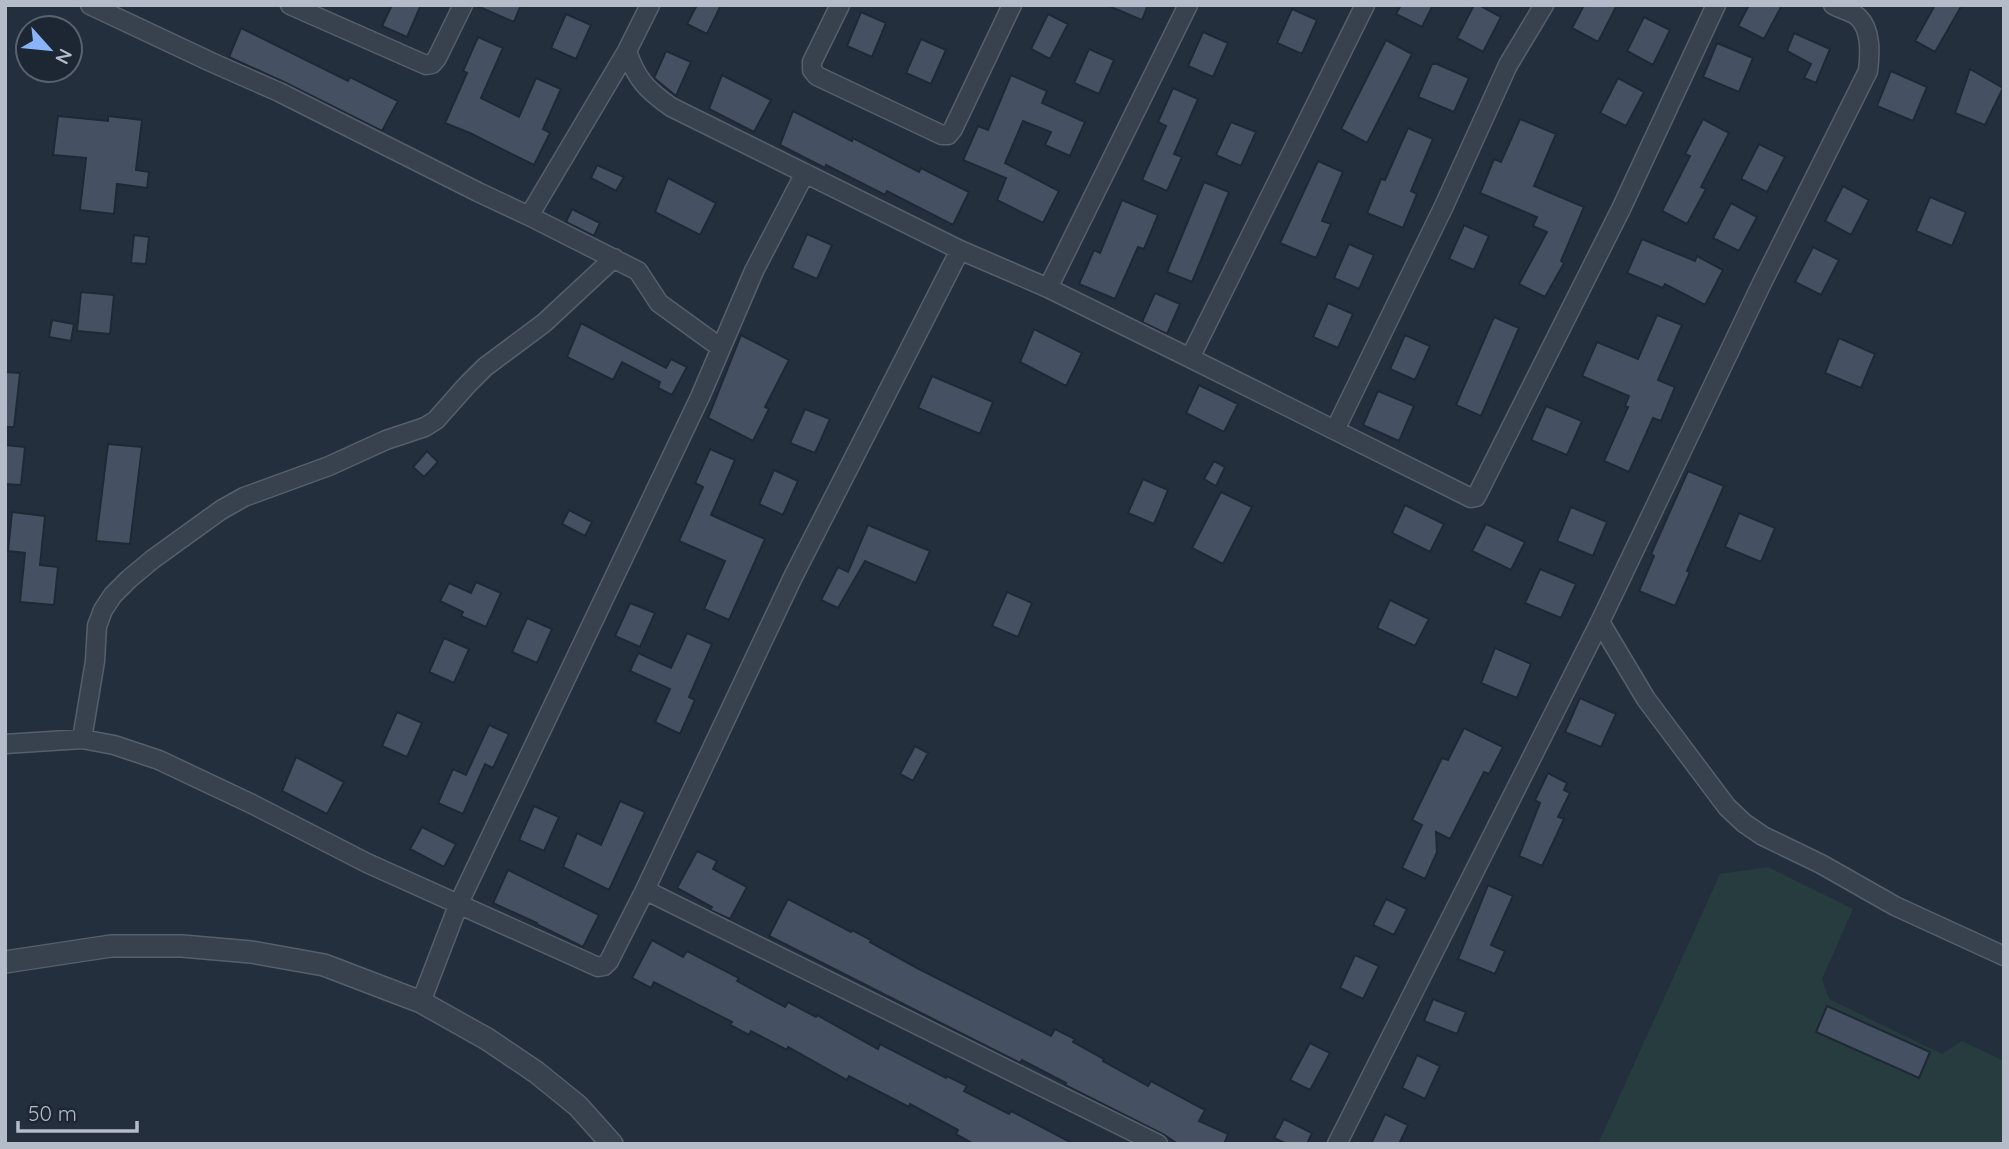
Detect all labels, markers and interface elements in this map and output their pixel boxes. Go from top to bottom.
north arrow [14,14,84,84]
text: N [50,45,78,68]
scale bar [18,1090,136,1134]
text: 50 m [28,1100,77,1126]

